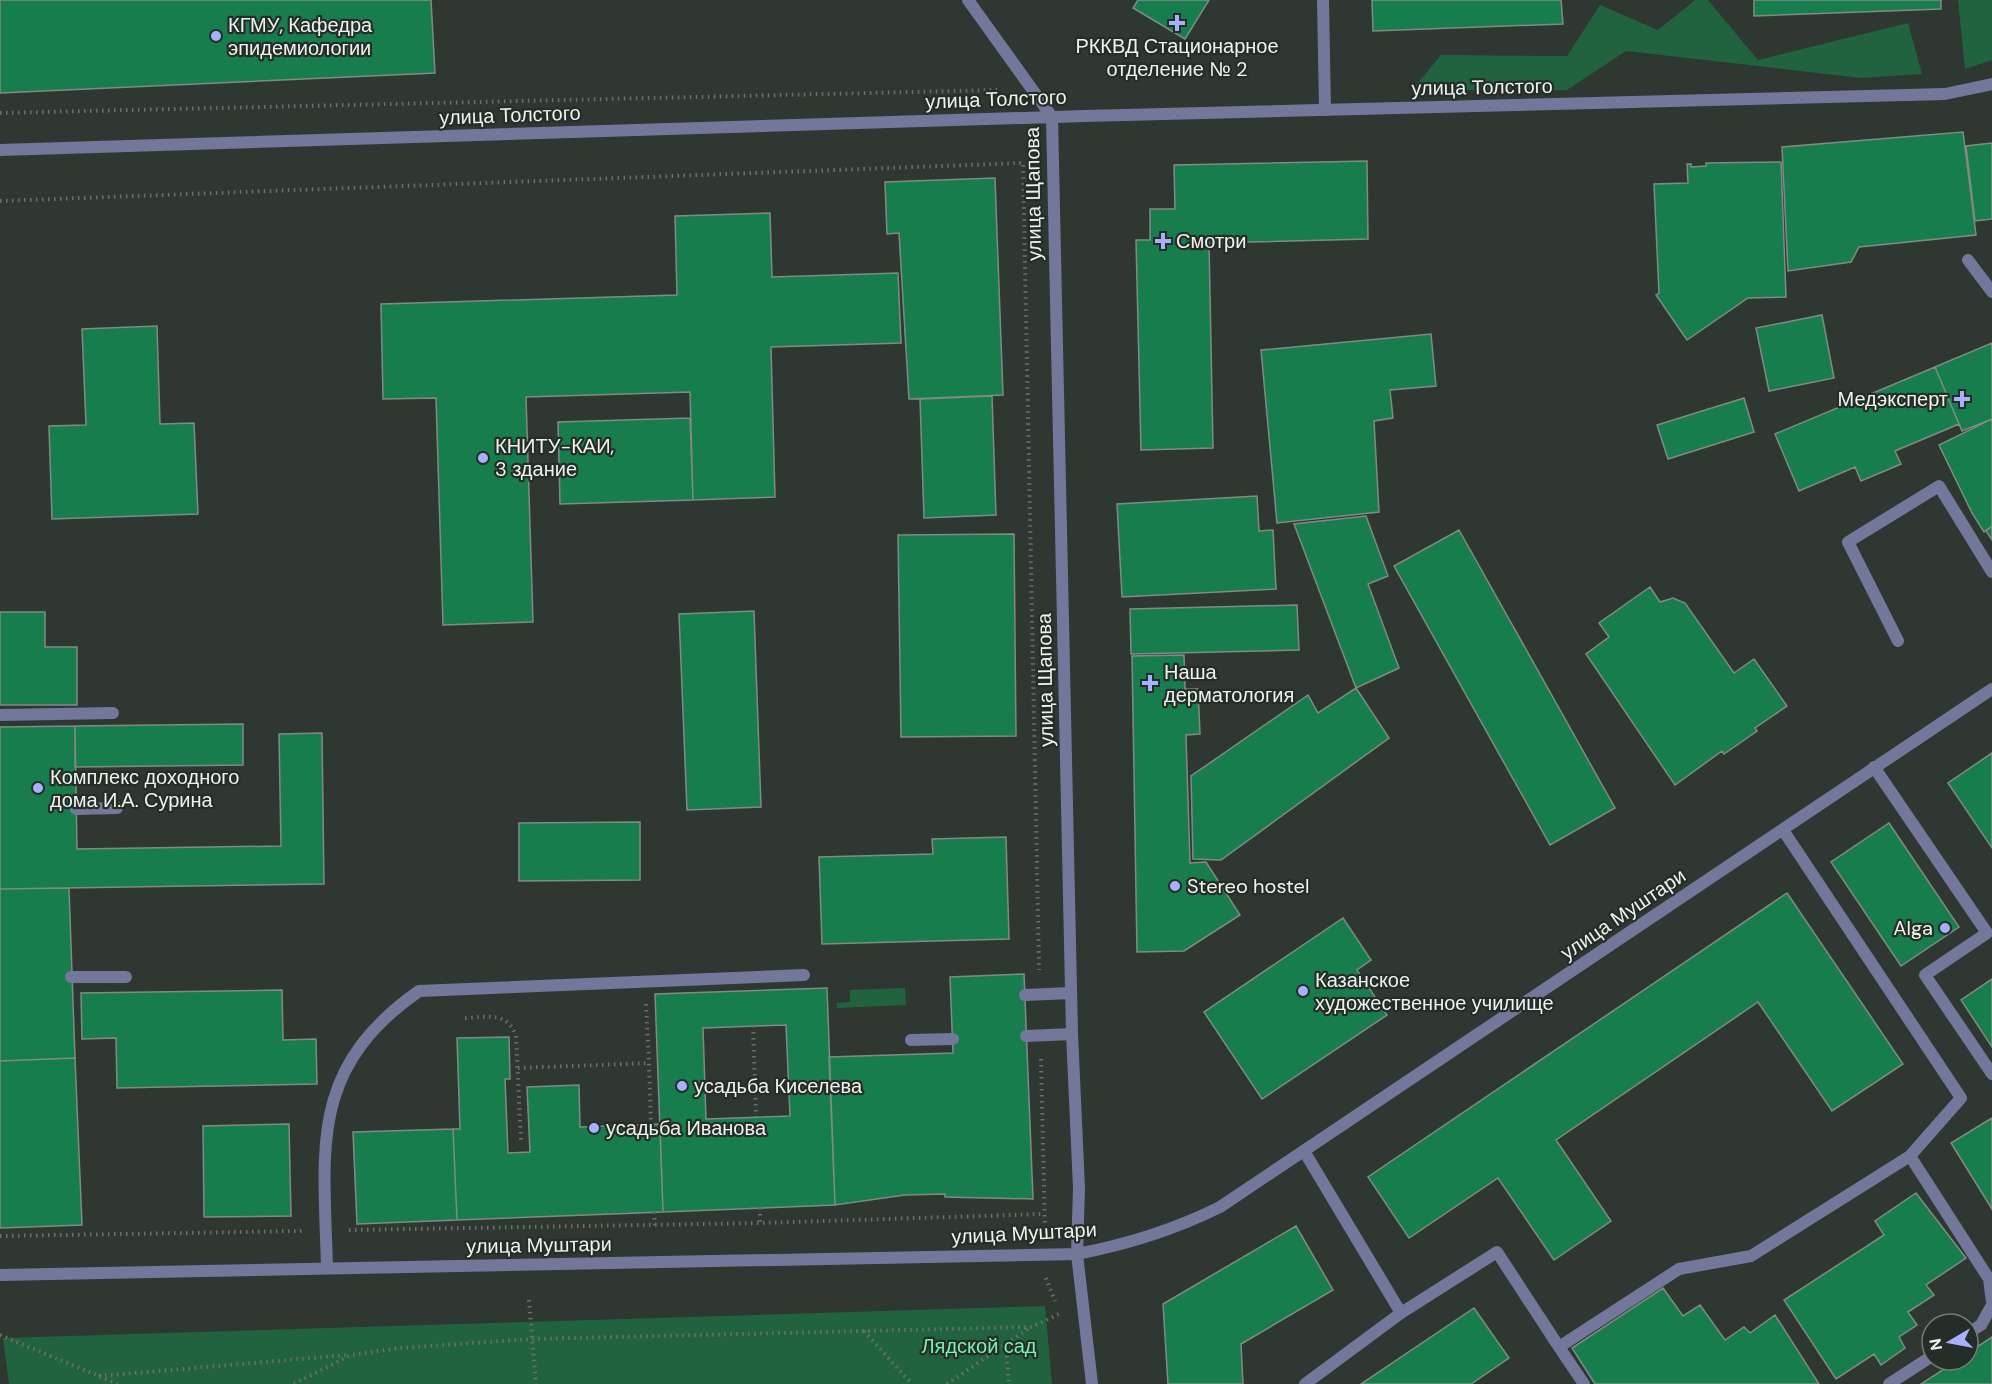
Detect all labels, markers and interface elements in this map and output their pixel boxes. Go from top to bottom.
place label: КГМУ, Кафедра эпидемиологии [228,12,373,61]
marker: РККВД Стационарное отделение № 2 [1168,14,1186,32]
marker: КГМУ, Кафедра эпидемиологии [209,29,223,43]
place label: РККВД Стационарное отделение № 2 [1075,33,1279,82]
street label: улица Толстого [1411,73,1553,101]
street label: улица Толстого [925,84,1067,114]
street label: улица Толстого [439,100,581,130]
street label: улица Щапова [1019,126,1047,261]
place label: Смотри [1176,228,1246,254]
marker: Смотри [1154,232,1172,250]
place label: Медэксперт [1838,386,1948,412]
marker: Медэксперт [1953,390,1971,408]
place label: КНИТУ-КАИ, 3 здание [495,433,614,482]
marker: КНИТУ-КАИ, 3 здание [476,451,490,465]
street label: улица Щапова [1031,612,1059,747]
place label: Наша дерматология [1164,659,1294,708]
marker: Наша дерматология [1141,674,1159,692]
place label: Комплекс доходного дома И.А. Сурина [50,764,239,813]
marker: Комплекс доходного дома И.А. Сурина [31,781,45,795]
street label: улица Муштари [1555,863,1691,965]
place label: Stereo hostel [1187,873,1309,899]
marker: Stereo hostel [1168,879,1182,893]
place label: Alga [1893,915,1933,941]
marker: Alga [1938,921,1952,935]
place label: Казанское художественное училище [1315,967,1554,1016]
marker: Казанское художественное училище [1296,984,1310,998]
place label: усадьба Киселева [694,1073,863,1099]
marker: усадьба Киселева [675,1079,689,1093]
place label: усадьба Иванова [606,1115,767,1141]
marker: усадьба Иванова [587,1121,601,1135]
street label: улица Муштари [951,1216,1097,1250]
street label: улица Муштари [466,1231,612,1259]
north arrow [1920,1312,1980,1372]
park label: Лядской сад [921,1333,1037,1359]
text: N [1924,1337,1947,1352]

